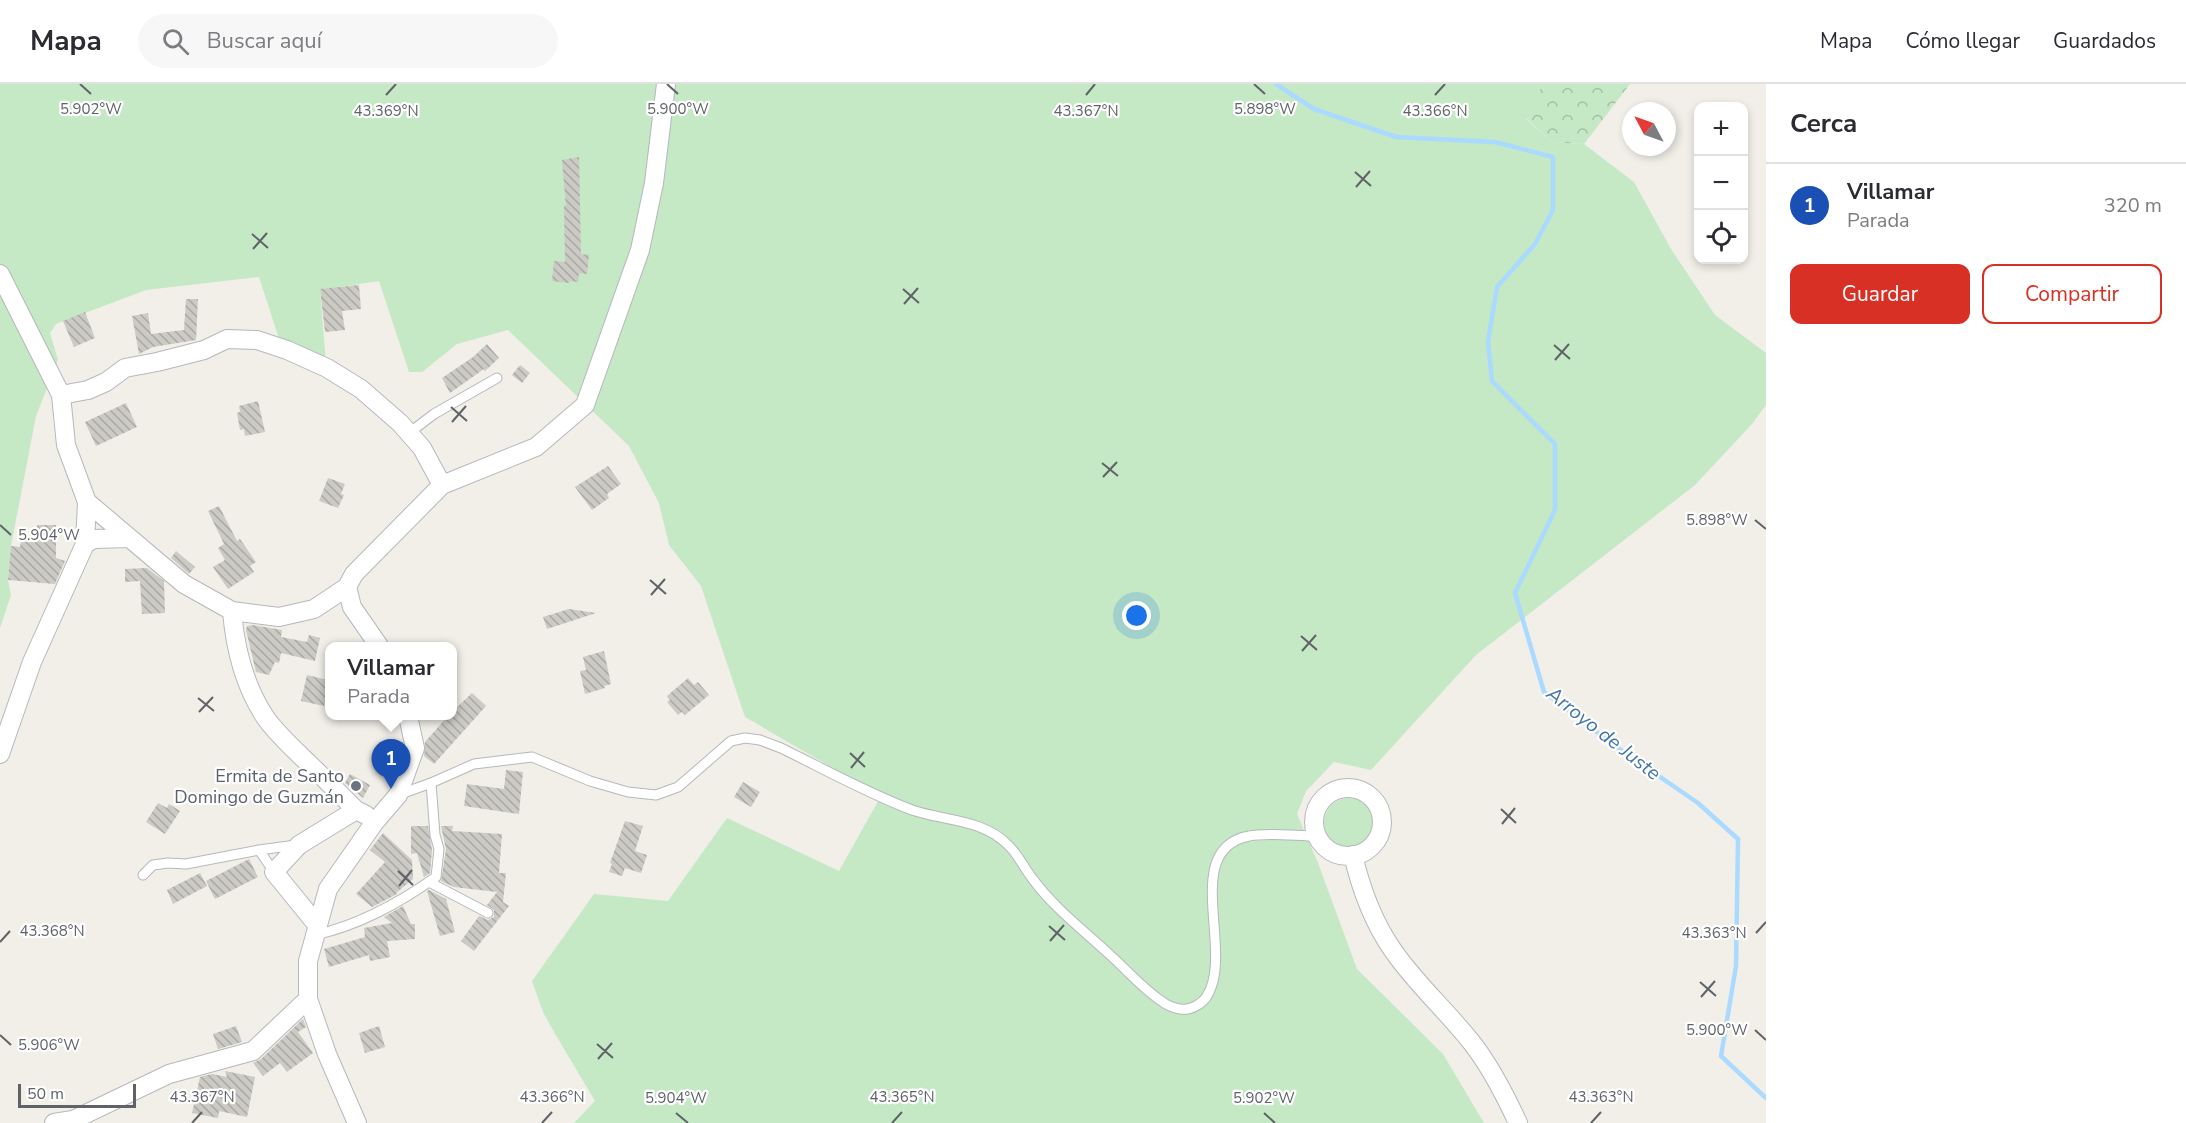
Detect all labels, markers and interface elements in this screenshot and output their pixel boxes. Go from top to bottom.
search box [138,14,558,68]
text: Mapa [30,22,102,60]
icon: search [159,25,192,58]
text: Buscar aquí [207,26,322,56]
text: Mapa [1820,27,1872,55]
text: Cómo llegar [1905,27,2020,55]
text: Guardados [2053,27,2156,55]
text: 5.902°W [60,99,122,119]
text: 5.900°W [647,99,709,119]
text: 5.898°W [1234,99,1296,119]
text: 43.369°N [353,101,419,121]
text: 43.367°N [1053,101,1119,121]
text: 43.366°N [1402,101,1468,121]
north arrow [1622,102,1676,156]
map controls [1694,102,1748,264]
button: + [1694,102,1748,156]
text: Cerca [1790,106,1857,141]
button: − [1694,156,1748,210]
text: Villamar [1847,177,1934,207]
text: 1 [1804,192,1816,219]
text: 320 m [2104,192,2162,219]
text: Parada [1847,207,1910,234]
button: locate [1694,210,1748,264]
button: Guardar [1790,264,1970,324]
button: Compartir [1982,264,2162,324]
text: 5.898°W [1686,510,1748,530]
text: 5.904°W [18,525,80,545]
your location [1122,601,1151,630]
popup [325,642,457,720]
text: Villamar [347,653,435,683]
water label: Arroyo de Juste [1540,680,1667,787]
text: Parada [347,683,410,710]
pin: 1 [372,740,410,789]
place label: Ermita de Santo Domingo de Guzmán [174,764,344,809]
marker: Ermita de Santo Domingo de Guzmán [349,779,363,793]
text: 43.368°N [19,921,85,941]
text: 43.363°N [1681,923,1747,943]
text: 5.900°W [1686,1020,1748,1040]
text: 5.906°W [18,1035,80,1055]
scale bar [18,1081,136,1108]
text: 50 m [27,1083,64,1105]
text: 43.367°N [169,1087,235,1107]
text: 43.366°N [519,1087,585,1107]
text: 43.365°N [869,1087,935,1107]
text: 43.363°N [1568,1087,1634,1107]
text: 5.904°W [645,1088,707,1108]
text: 5.902°W [1233,1088,1295,1108]

